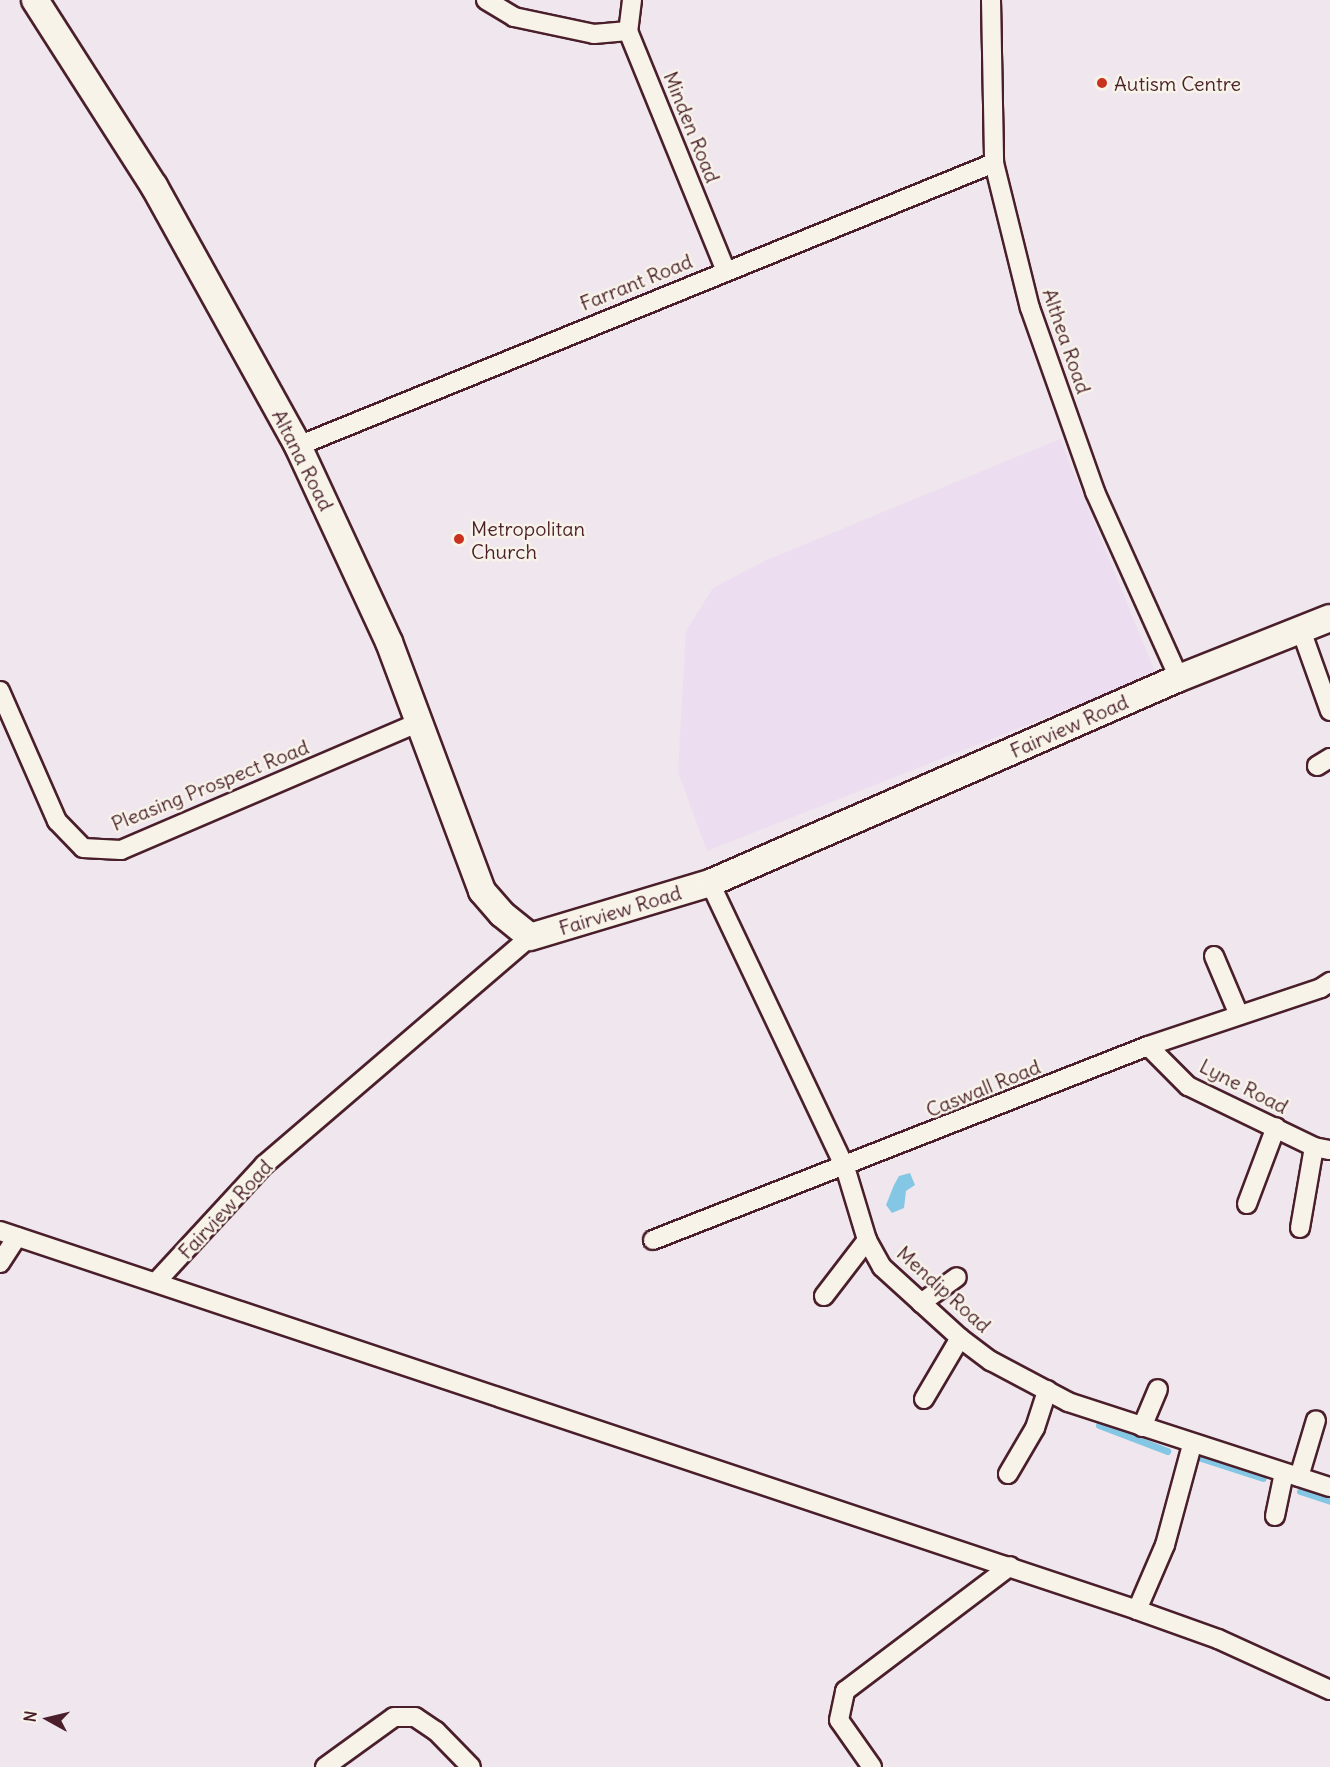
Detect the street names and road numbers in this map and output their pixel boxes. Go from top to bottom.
street label: Minden Road [659,68,725,186]
street label: Farrant Road [576,249,696,315]
street label: Althea Road [1038,285,1096,397]
street label: Altana Road [267,405,339,515]
street label: Fairview Road [1006,689,1132,763]
street label: Pleasing Prospect Road [108,734,312,836]
street label: Fairview Road [556,880,684,940]
street label: Caswall Road [922,1054,1044,1122]
street label: Lyne Road [1196,1054,1292,1118]
street label: Fairview Road [173,1154,277,1264]
street label: Mendip Road [892,1241,996,1337]

